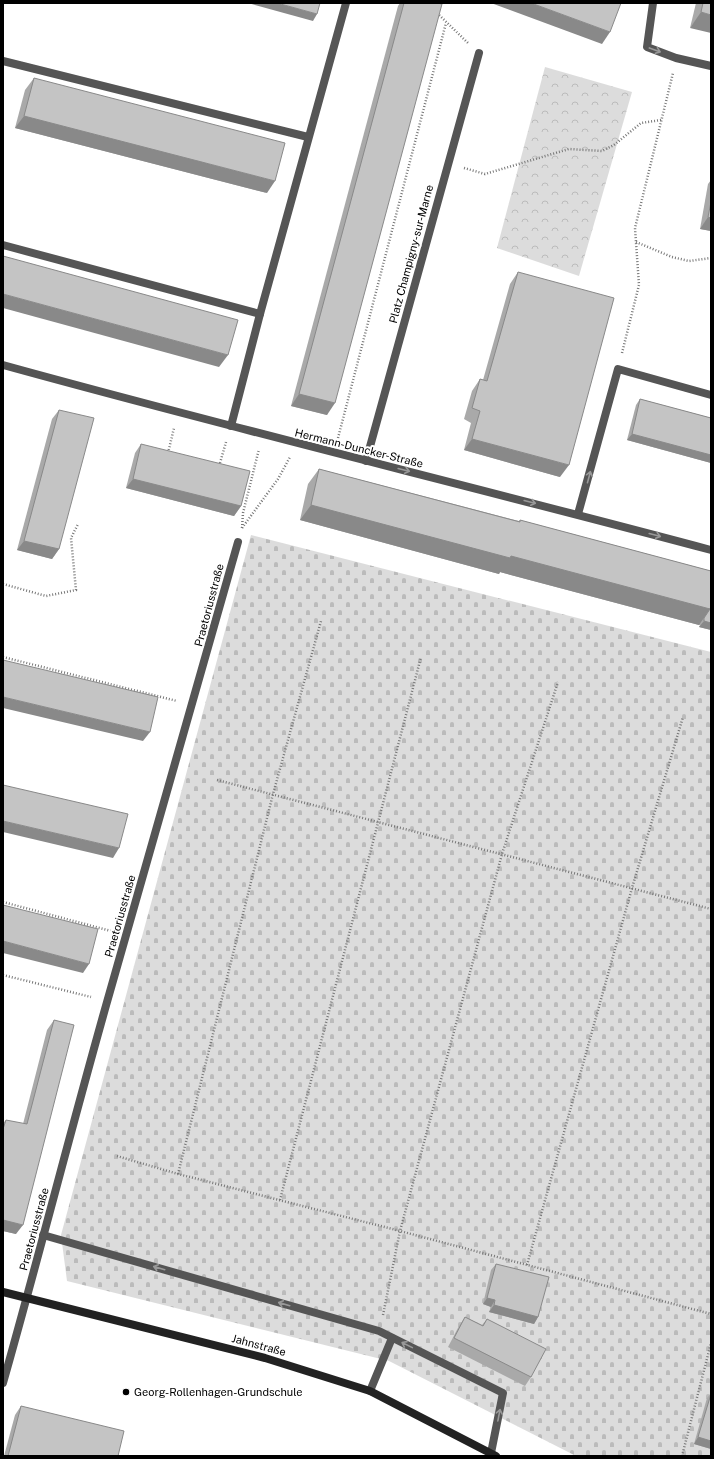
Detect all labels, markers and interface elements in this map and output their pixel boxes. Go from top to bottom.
one-way arrow [649,47,661,55]
street label: Platz Champigny-sur-Marne [387,184,435,324]
street label: Hermann-Duncker-Straße [294,426,424,470]
one-way arrow [397,467,410,474]
one-way arrow [585,470,593,483]
one-way arrow [523,499,536,506]
one-way arrow [649,532,662,539]
street label: Praetoriusstraße [192,562,226,648]
street label: Praetoriusstraße [103,873,137,959]
street label: Praetoriusstraße [17,1186,51,1272]
one-way arrow [153,1264,166,1271]
one-way arrow [278,1300,291,1307]
street label: Jahnstraße [231,1332,287,1358]
one-way arrow [401,1341,413,1348]
place label: Georg-Rollenhagen-Grundschule [134,1386,303,1398]
marker: Georg-Rollenhagen-Grundschule [121,1387,131,1397]
one-way arrow [495,1409,503,1422]

